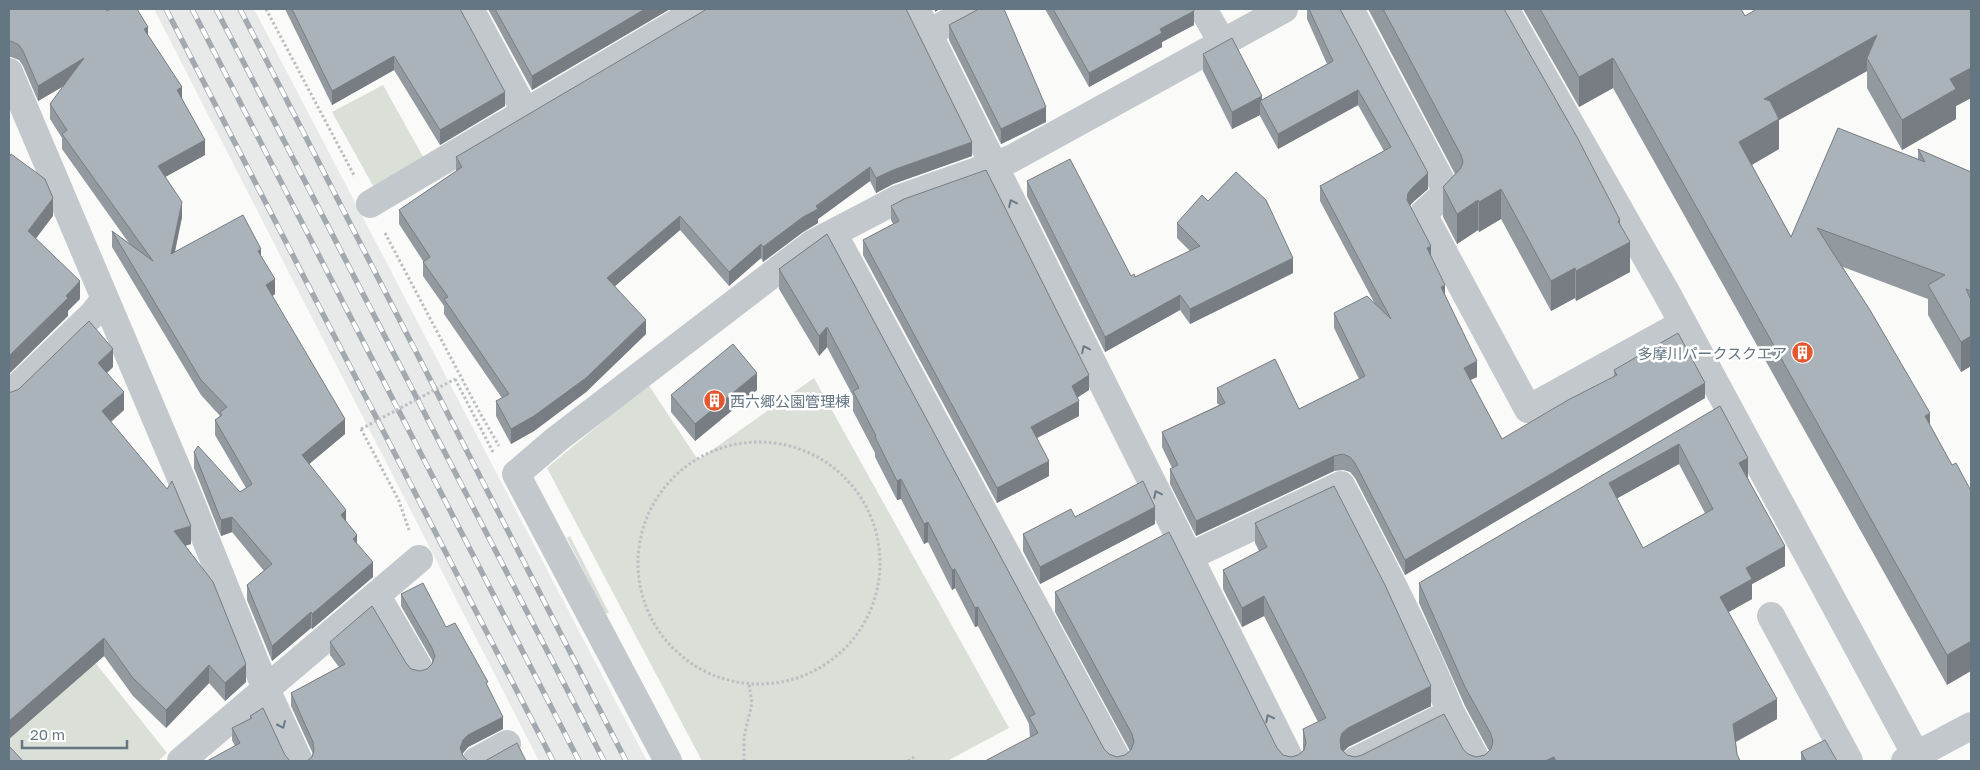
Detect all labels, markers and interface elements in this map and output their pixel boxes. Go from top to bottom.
one-way arrow [1008,199,1018,208]
building icon: 多摩川パークスクエア [1791,341,1815,365]
place label: 多摩川パークスクエア [1637,344,1787,362]
one-way arrow [1081,345,1091,354]
building icon: 西六郷公園管理棟 [702,389,726,413]
place label: 西六郷公園管理棟 [730,392,850,410]
one-way arrow [1153,490,1163,499]
one-way arrow [1265,714,1275,723]
scale bar [22,718,128,750]
one-way arrow [276,720,287,729]
text: 20 m [30,725,65,743]

